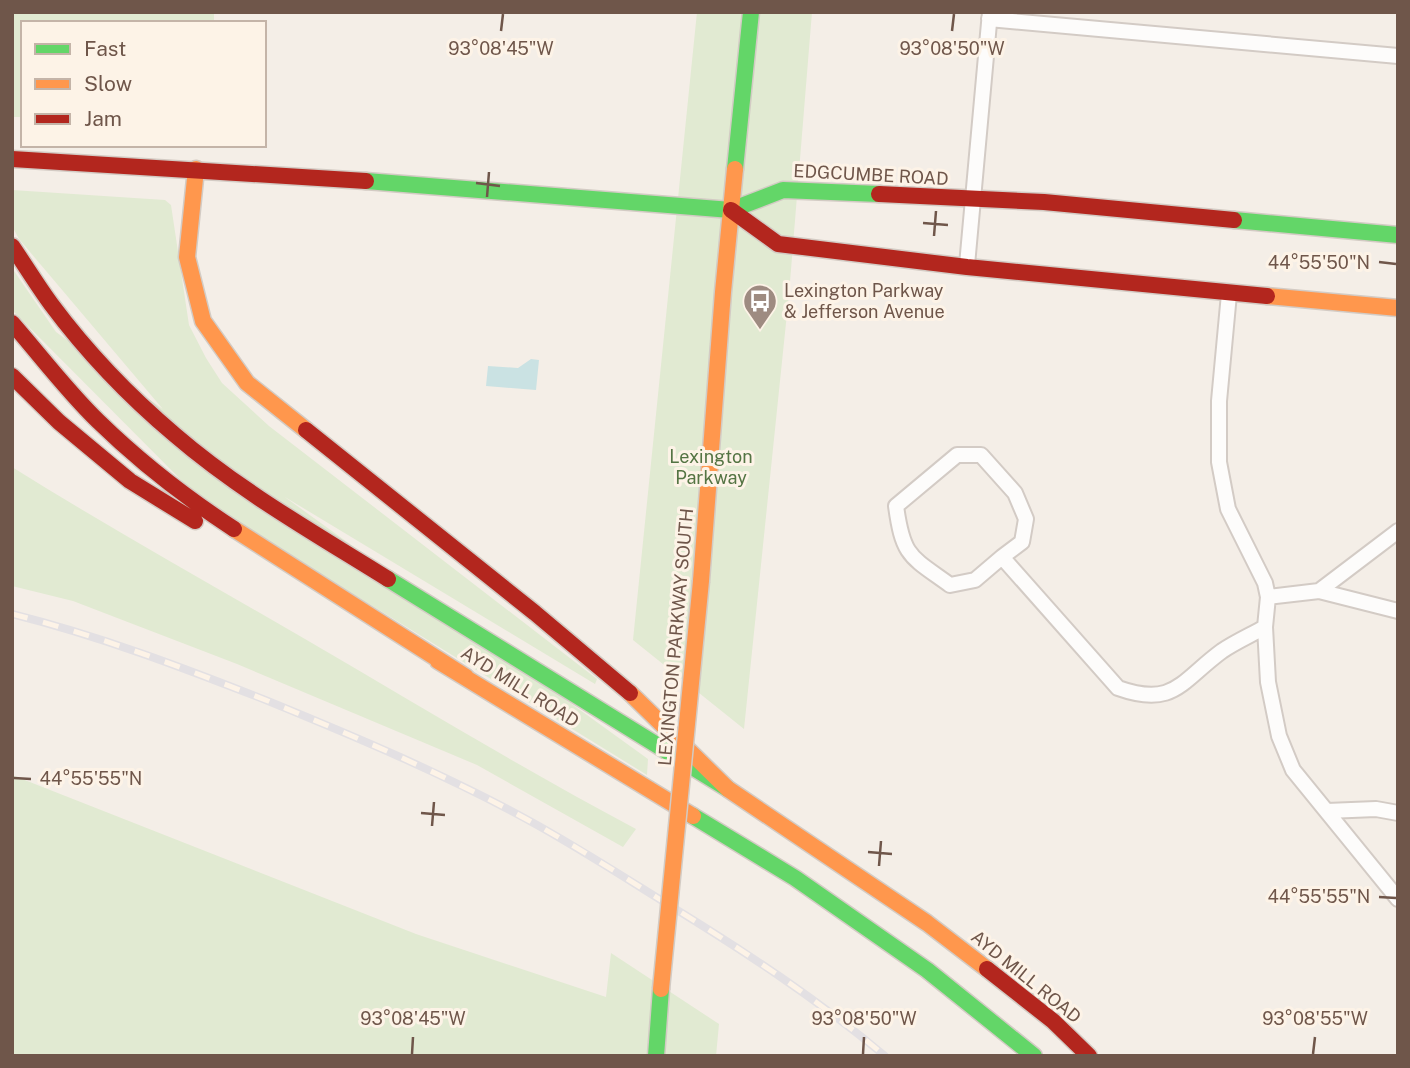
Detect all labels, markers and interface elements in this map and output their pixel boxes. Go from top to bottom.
legend [21,21,266,147]
text: Fast [84,36,126,61]
text: 93°08'45"W [448,38,554,59]
text: 93°08'50"W [899,38,1005,59]
text: Slow [84,71,132,96]
text: Jam [84,106,122,131]
street label: EDGCUMBE ROAD [793,160,949,189]
text: 44°55'50"N [1268,252,1370,273]
place label: Lexington Parkway & Jefferson Avenue [784,280,945,322]
bus stop icon: Lexington Parkway & Jefferson Avenue [741,282,779,331]
park label: Lexington Parkway [669,446,753,488]
street label: LEXINGTON PARKWAY SOUTH [654,507,697,767]
street label: AYD MILL ROAD [457,642,583,731]
text: 44°55'55"N [40,768,142,789]
text: 44°55'55"N [1268,886,1370,907]
street label: AYD MILL ROAD [967,926,1085,1027]
text: 93°08'45"W [360,1008,466,1029]
text: 93°08'50"W [811,1008,917,1029]
text: 93°08'55"W [1262,1008,1368,1029]

